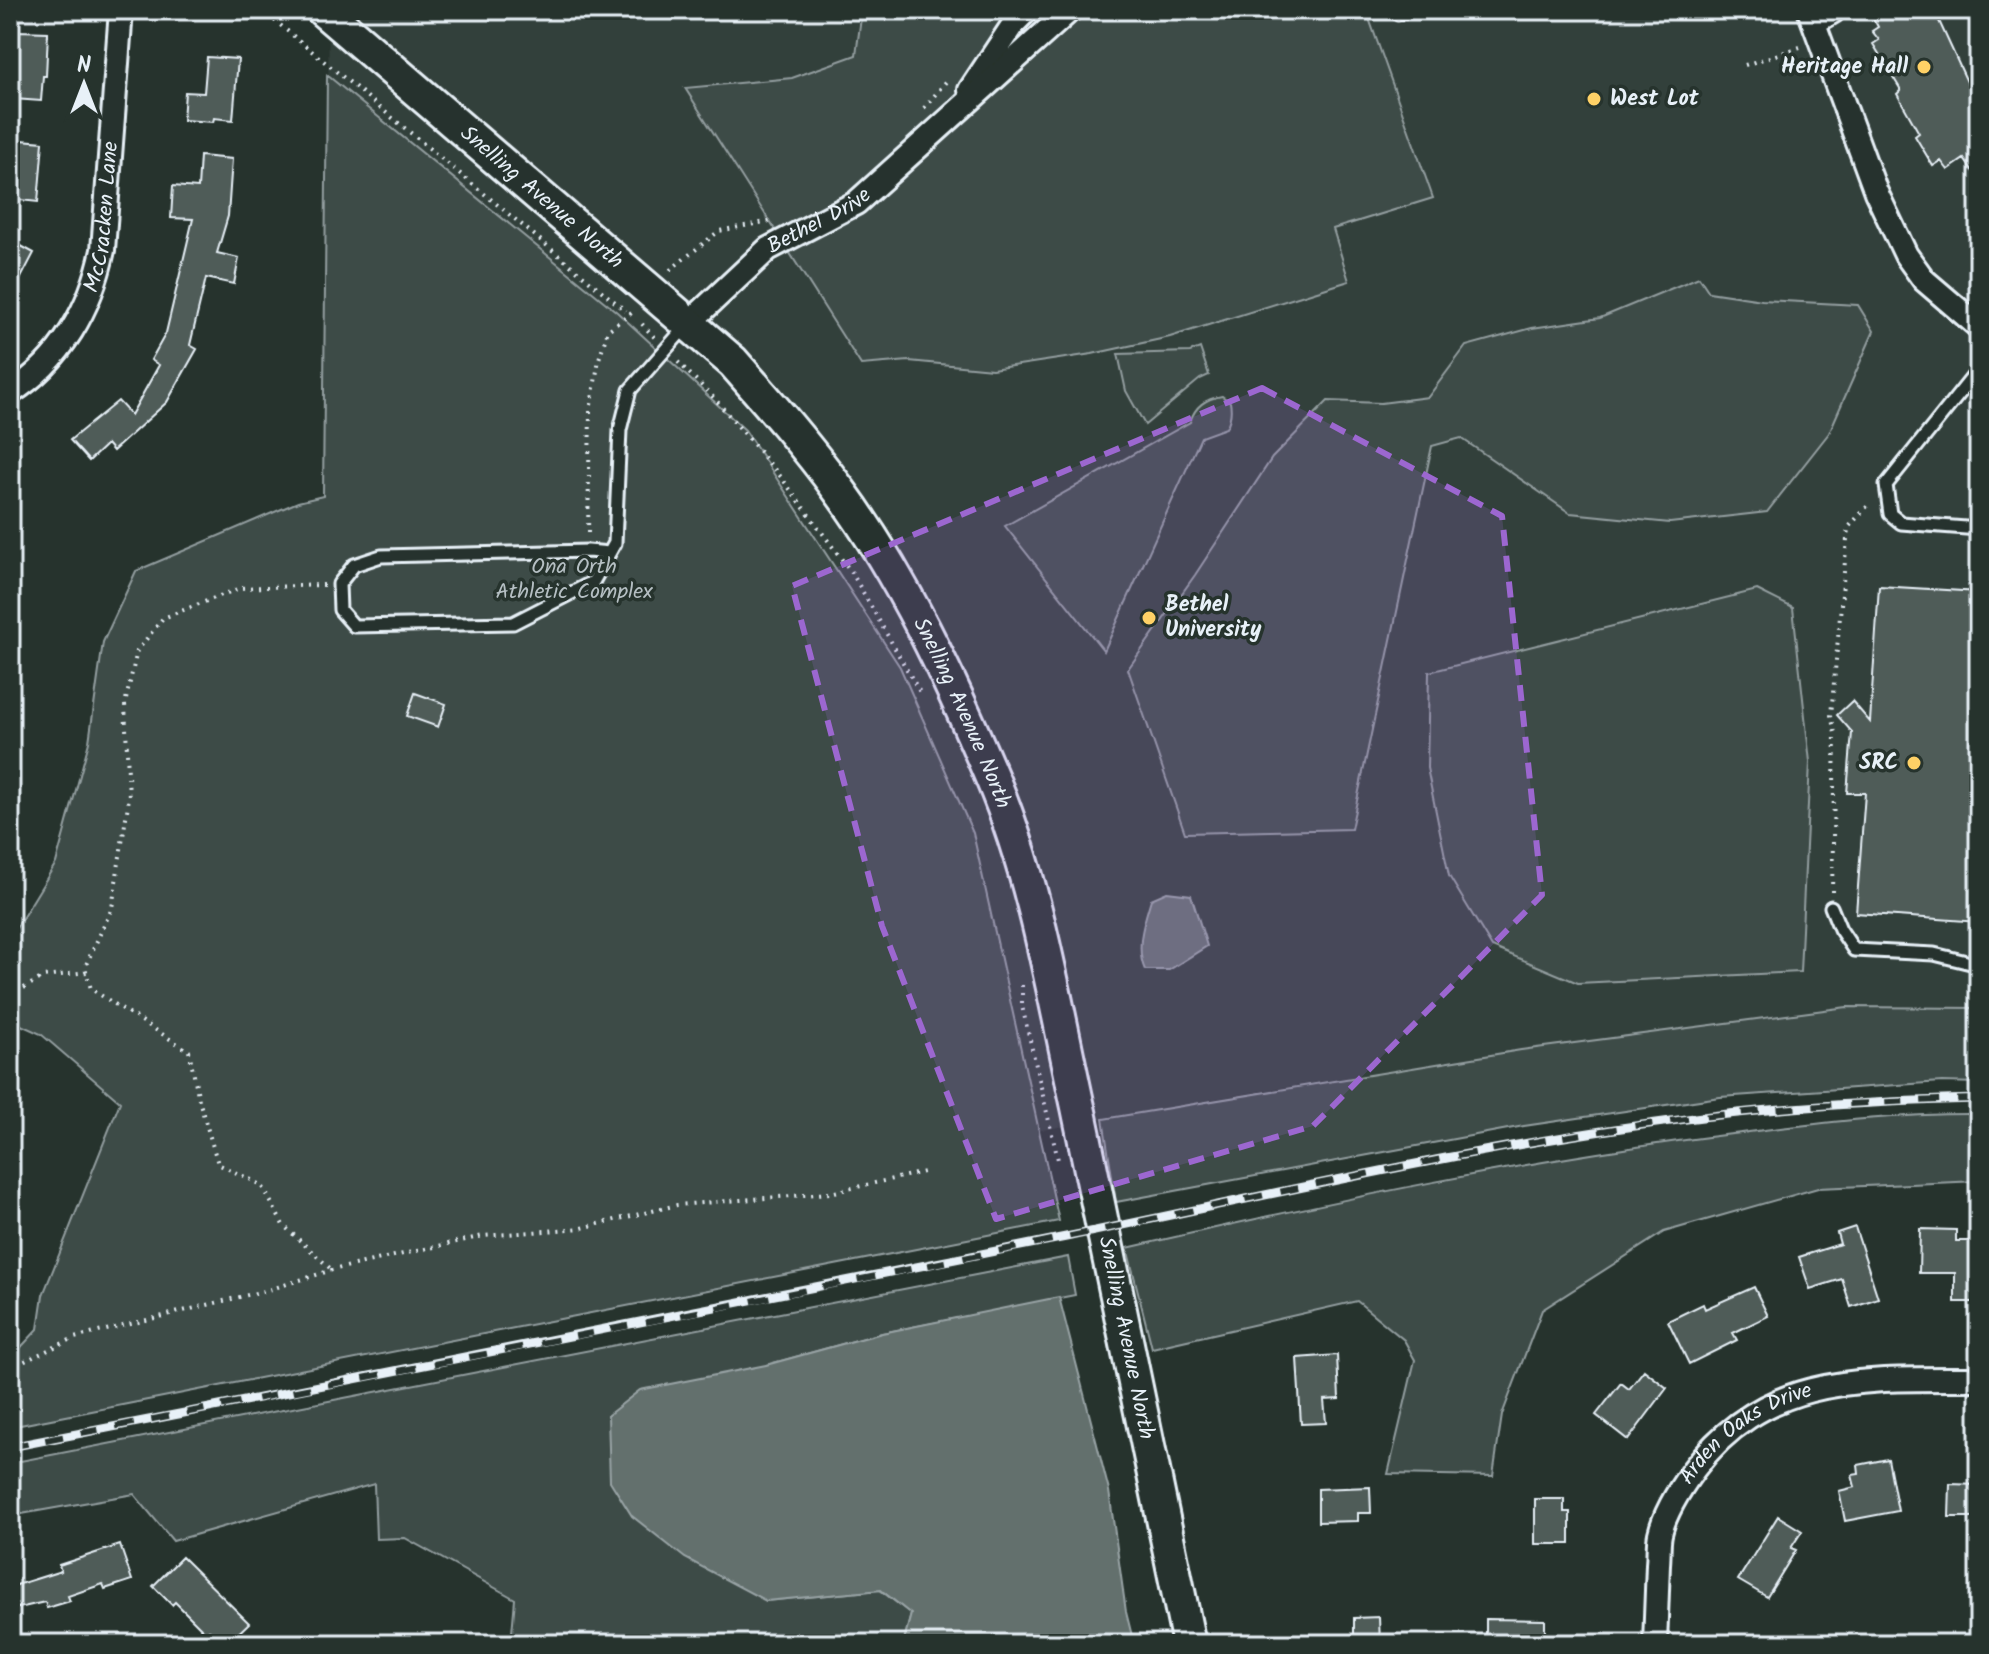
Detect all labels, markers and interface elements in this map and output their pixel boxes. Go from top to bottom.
north arrow [44,44,124,124]
text: N [77,49,91,84]
place label: Heritage Hall [1781,50,1908,85]
marker: Heritage Hall [1915,58,1933,76]
place label: West Lot [1610,82,1700,117]
marker: West Lot [1585,90,1603,108]
street label: Snelling Avenue North [452,117,631,278]
street label: McCracken Lane [74,140,129,298]
street label: Bethel Drive [761,179,880,264]
park label: Ona Orth Athletic Complex [495,550,653,610]
place label: Bethel University [1165,588,1262,648]
marker: Bethel University [1140,609,1158,627]
street label: Snelling Avenue North [903,611,1020,814]
place label: SRC [1859,746,1898,781]
marker: SRC [1905,754,1923,772]
street label: Snelling Avenue North [1088,1233,1164,1443]
street label: Arden Oaks Drive [1670,1373,1816,1492]

